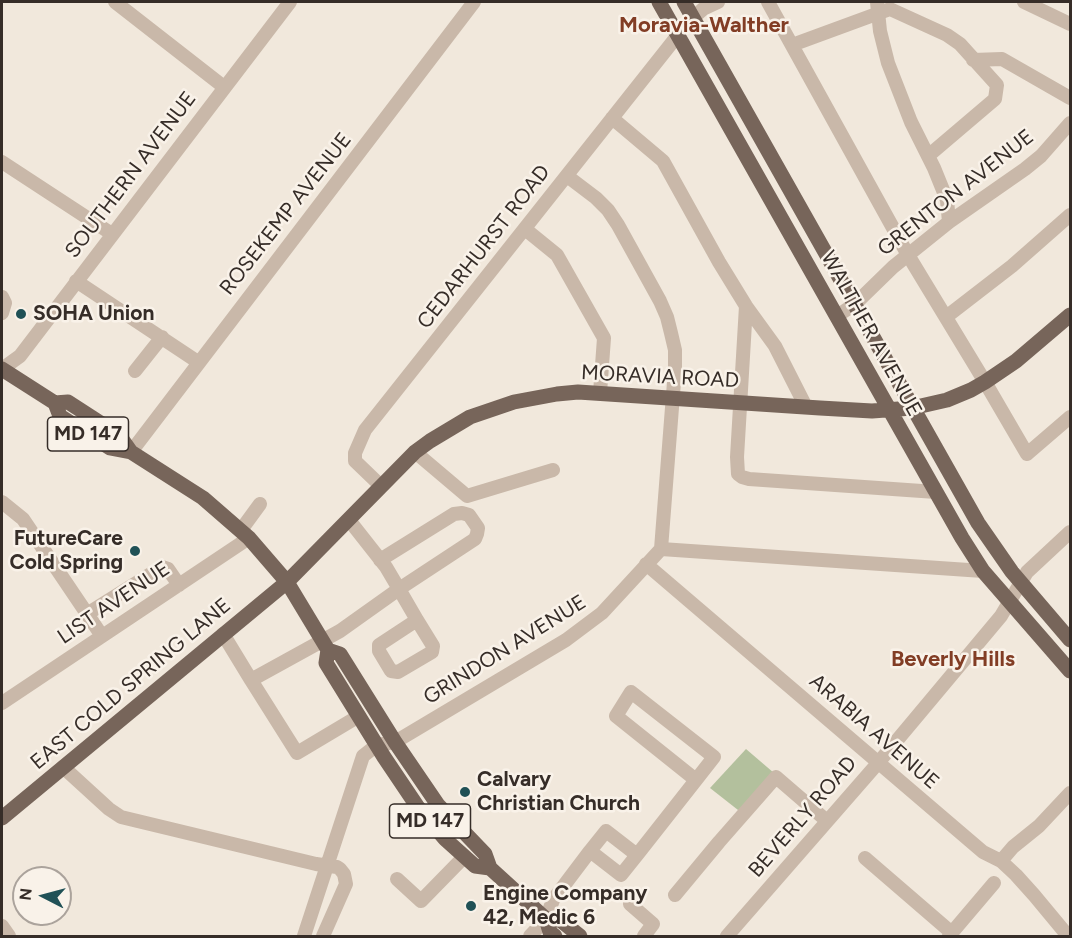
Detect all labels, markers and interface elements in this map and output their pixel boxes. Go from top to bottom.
district label: Moravia-Walther [619,13,789,39]
street label: SOUTHERN AVENUE [60,87,202,263]
street label: GRENTON AVENUE [873,124,1039,262]
street label: ROSEKEMP AVENUE [215,128,357,300]
street label: CEDARHURST ROAD [412,160,556,334]
street label: WALTHER AVENUE [815,247,927,421]
place label: SOHA Union [33,301,154,327]
marker: SOHA Union [14,307,28,321]
street label: MORAVIA ROAD [580,360,740,394]
road number: MD 147 [48,417,128,451]
place label: FutureCare Cold Spring [10,526,123,576]
marker: FutureCare Cold Spring [128,544,142,558]
street label: LIST AVENUE [53,556,175,650]
street label: GRINDON AVENUE [419,590,591,710]
street label: EAST COLD SPRING LANE [26,593,236,775]
district label: Beverly Hills [891,647,1015,673]
street label: ARABIA AVENUE [804,669,944,795]
street label: BEVERLY ROAD [744,751,862,883]
place label: Calvary Christian Church [477,767,640,817]
marker: Calvary Christian Church [458,785,472,799]
road number: MD 147 [390,804,470,838]
north arrow [12,866,72,926]
place label: Engine Company 42, Medic 6 [483,881,647,931]
text: N [15,887,36,901]
marker: Engine Company 42, Medic 6 [464,899,478,913]

